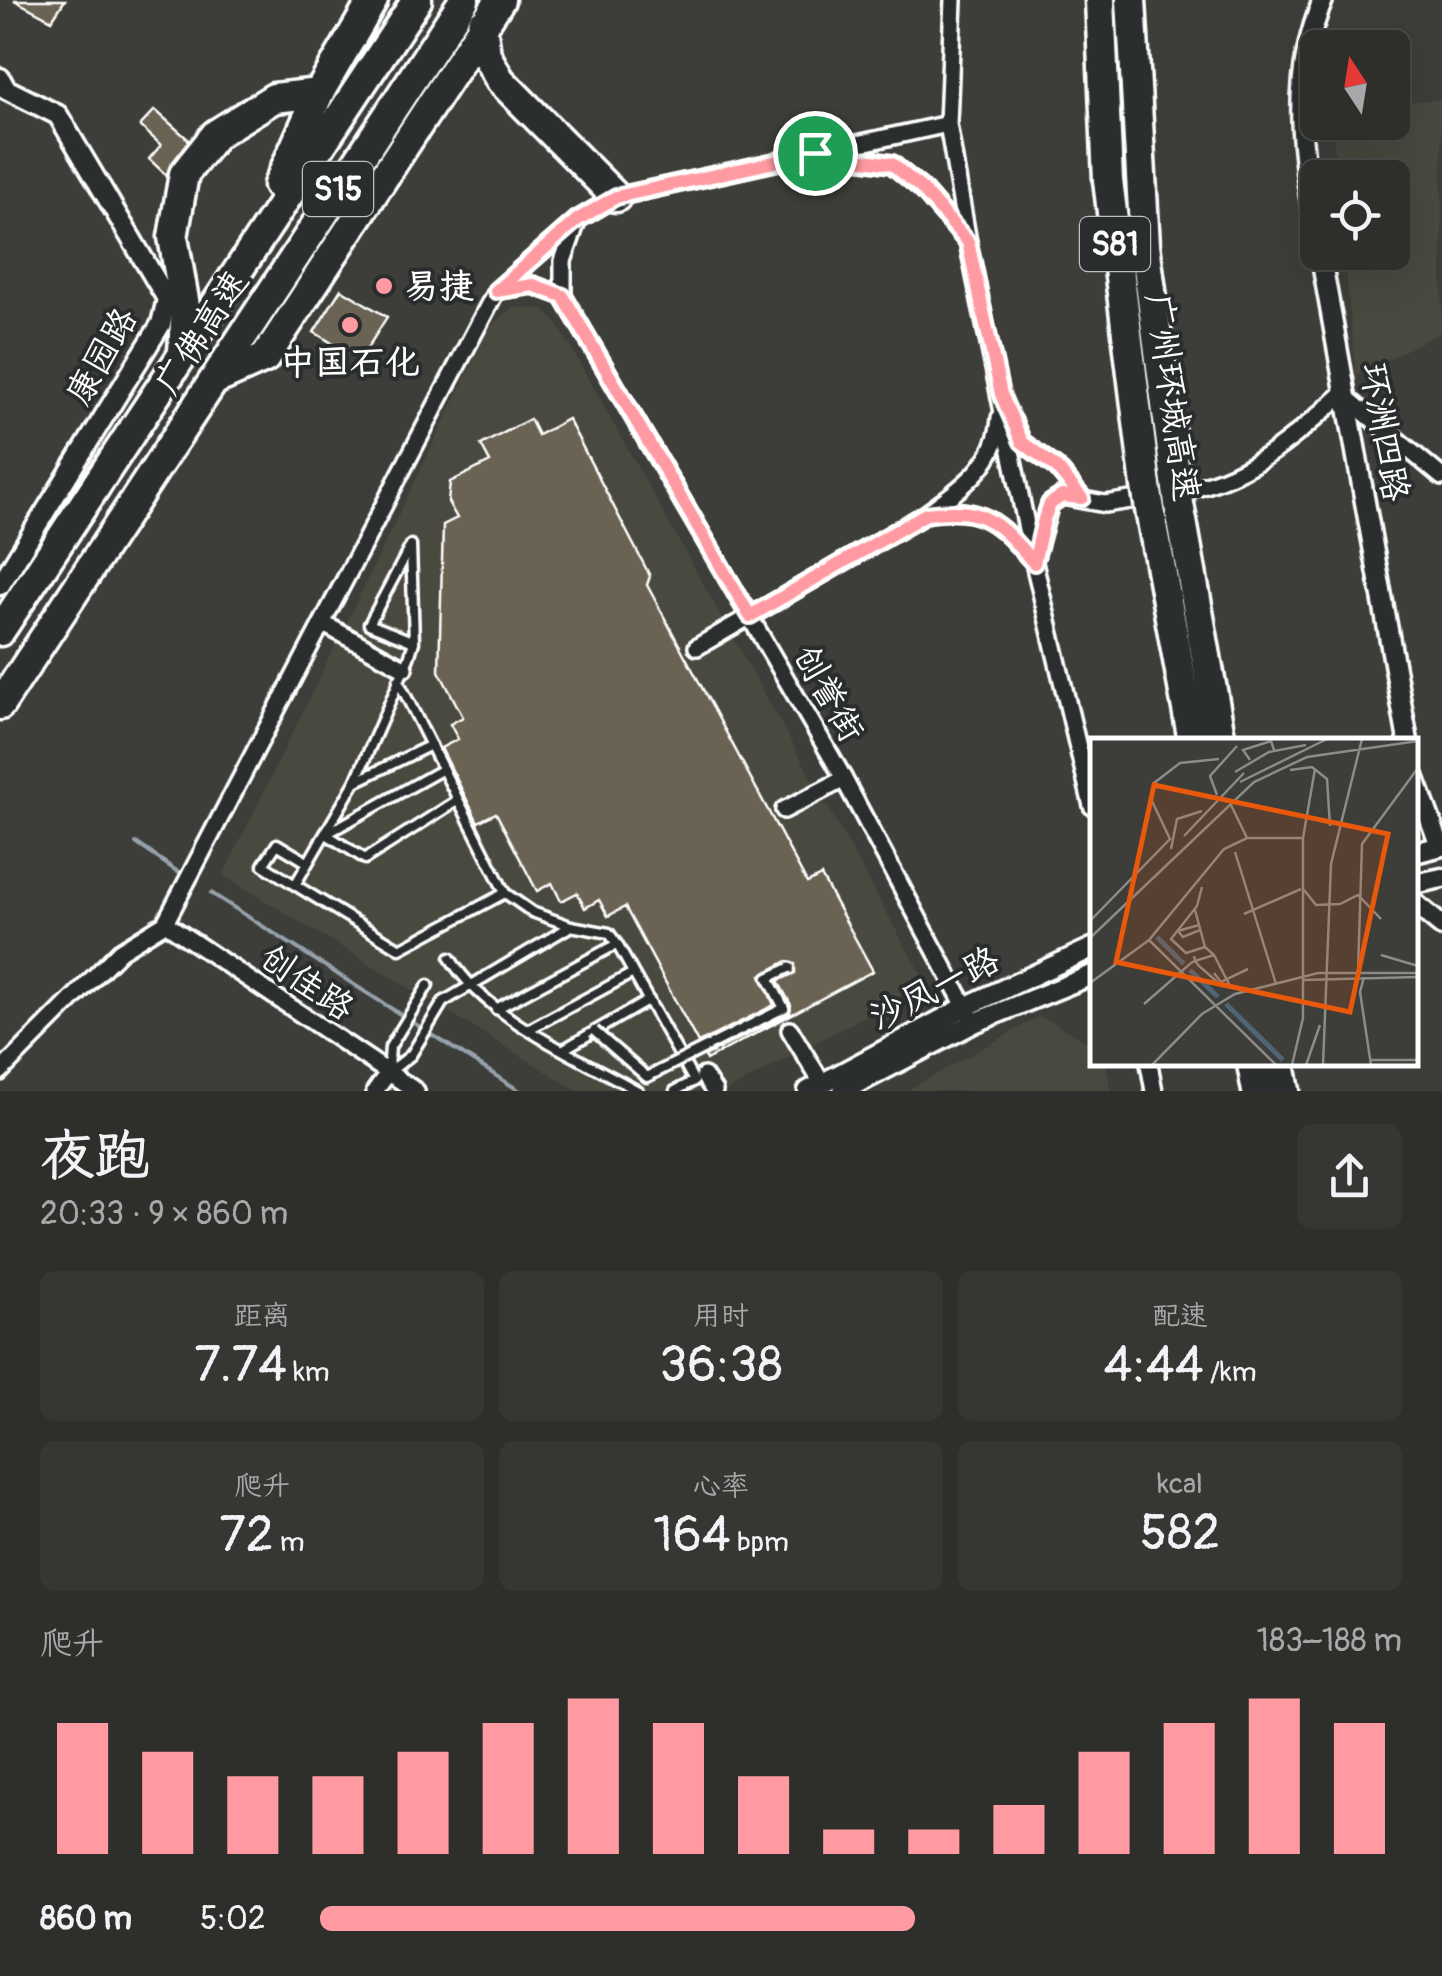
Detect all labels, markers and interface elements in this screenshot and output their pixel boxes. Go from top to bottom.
north arrow [1300,30,1410,140]
map controls [1300,30,1410,270]
pin [773,111,858,196]
icon: arrive [788,126,843,181]
button: locate [1300,160,1410,270]
road number: S15 [303,162,373,216]
road number: S81 [1080,217,1150,271]
street label: 广佛高速 [145,262,258,403]
place label: 易捷 [404,265,474,309]
marker: 易捷 [373,275,395,297]
street label: 广州环城高速 [1136,290,1208,504]
street label: 康园路 [57,300,147,413]
marker: 中国石化 [339,314,361,336]
place label: 中国石化 [280,341,420,385]
street label: 环洲四路 [1350,359,1418,505]
street label: 创誉街 [783,637,873,750]
inset map [1090,738,1417,1066]
street label: 创佳路 [251,935,362,1030]
street label: 沙凤一路 [862,938,1007,1040]
text: 夜跑 [40,1122,150,1191]
button: share [1297,1124,1402,1229]
text: 20:33 · 9 × 860 m [40,1194,288,1234]
text: 距离 [234,1299,290,1334]
text: 用时 [693,1299,749,1334]
text: 配速 [1152,1299,1208,1334]
text: 7.74 [194,1334,287,1397]
text: 36:38 [659,1334,783,1397]
text: 4:44 [1103,1334,1204,1397]
text: km [287,1355,330,1390]
text: /km [1204,1355,1257,1390]
text: kcal [1157,1467,1203,1502]
text: 爬升 [234,1469,290,1504]
text: 心率 [693,1469,749,1504]
text: 582 [1140,1502,1220,1565]
text: 72 [219,1504,274,1567]
text: 164 [653,1504,731,1567]
text: m [274,1525,305,1560]
text: bpm [731,1525,789,1560]
text: 183–188 m [1257,1621,1402,1661]
text: 爬升 [40,1624,104,1664]
text: 860 m [40,1899,132,1939]
text: 5:02 [200,1899,266,1939]

